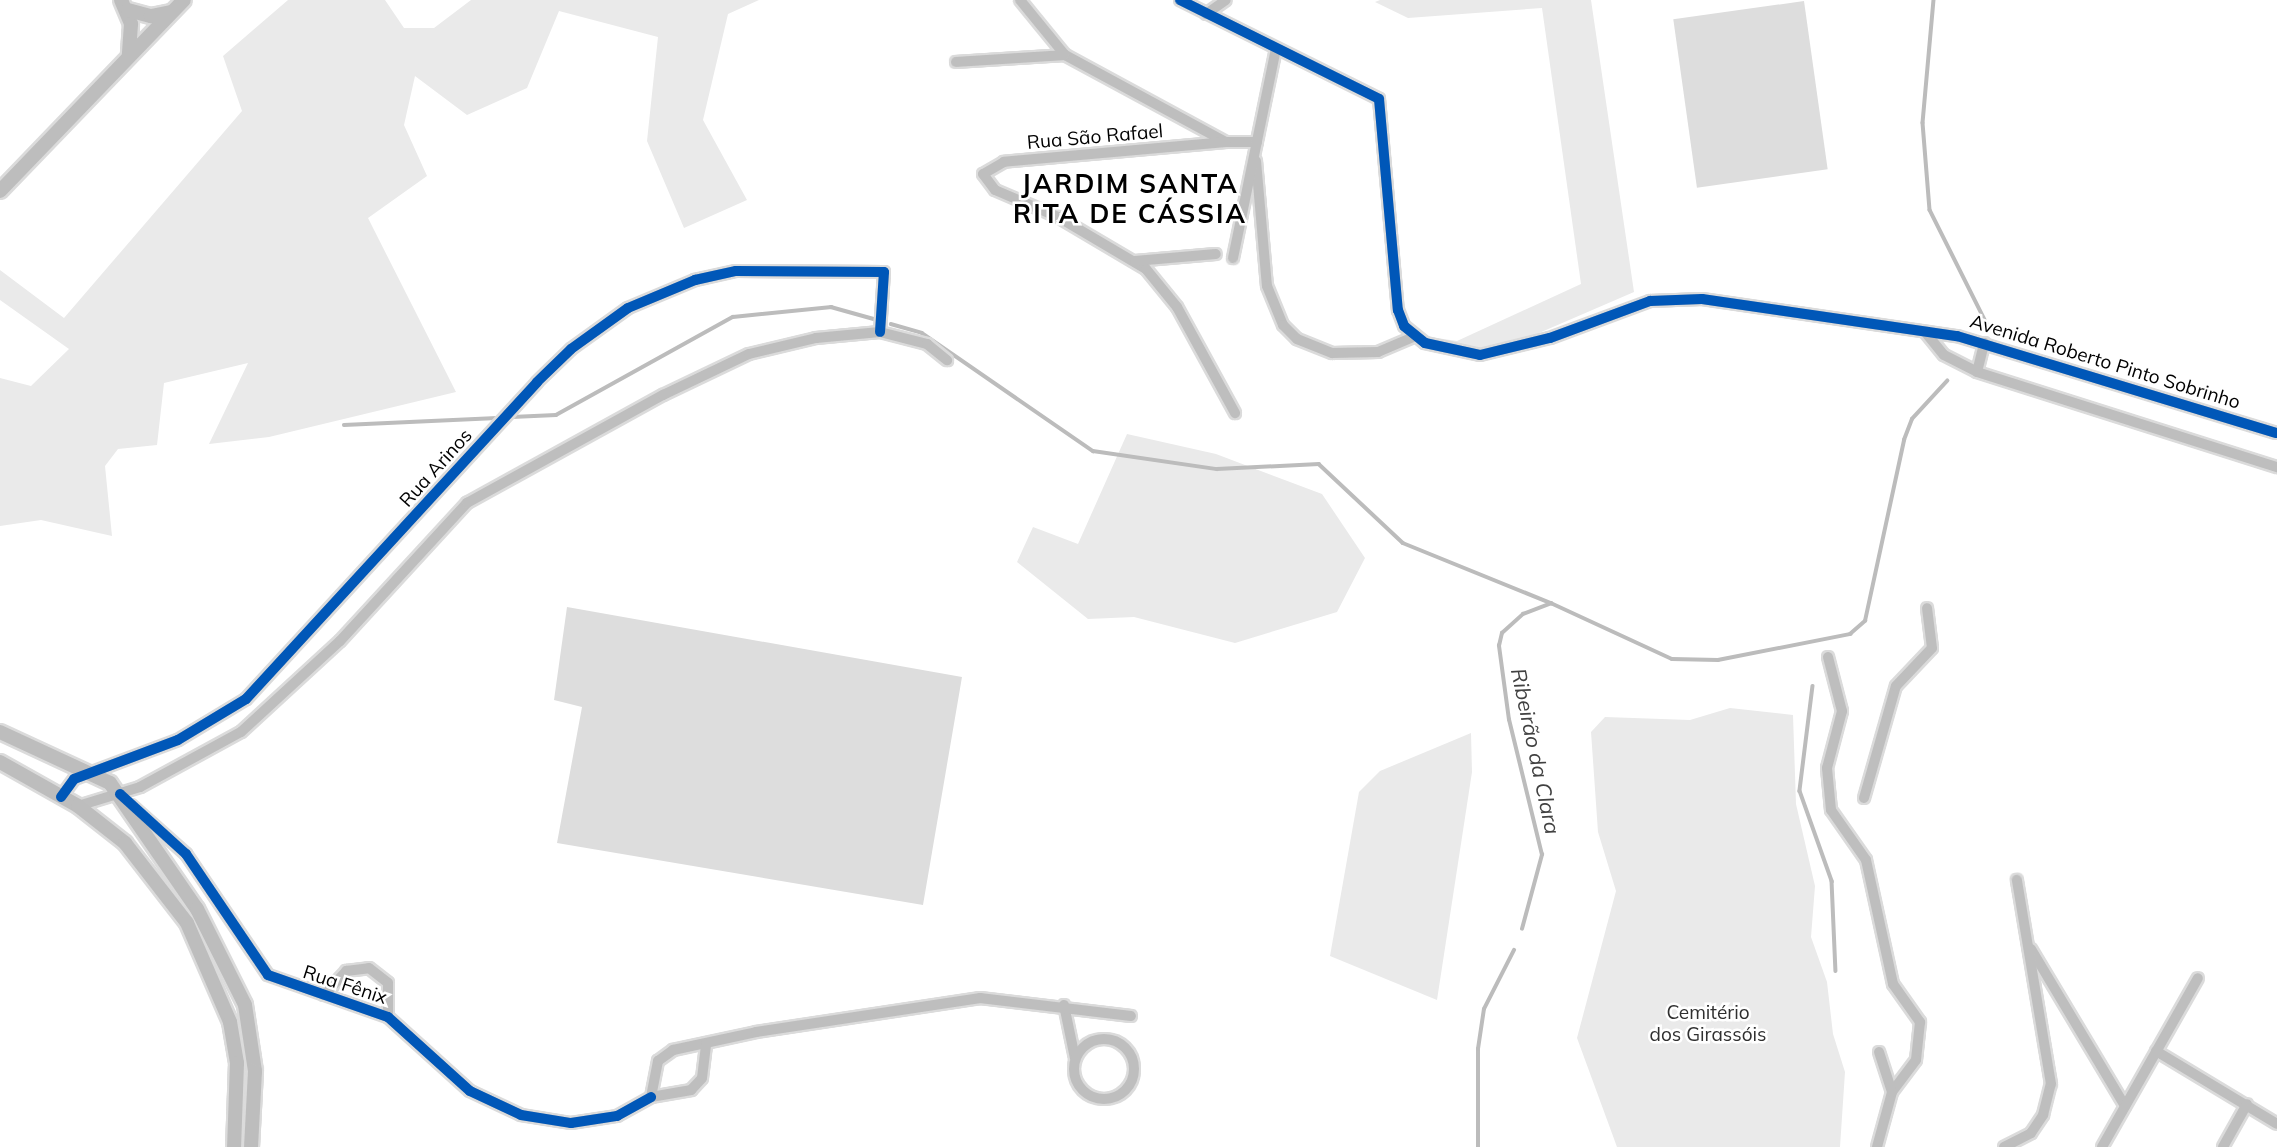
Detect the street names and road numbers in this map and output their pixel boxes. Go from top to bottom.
street label: Rua São Rafael [1026,120,1164,154]
street label: Avenida Roberto Pinto Sobrinho [1967,310,2243,414]
street label: Rua Arinos [395,424,477,512]
street label: Rua Fênix [300,961,390,1009]

